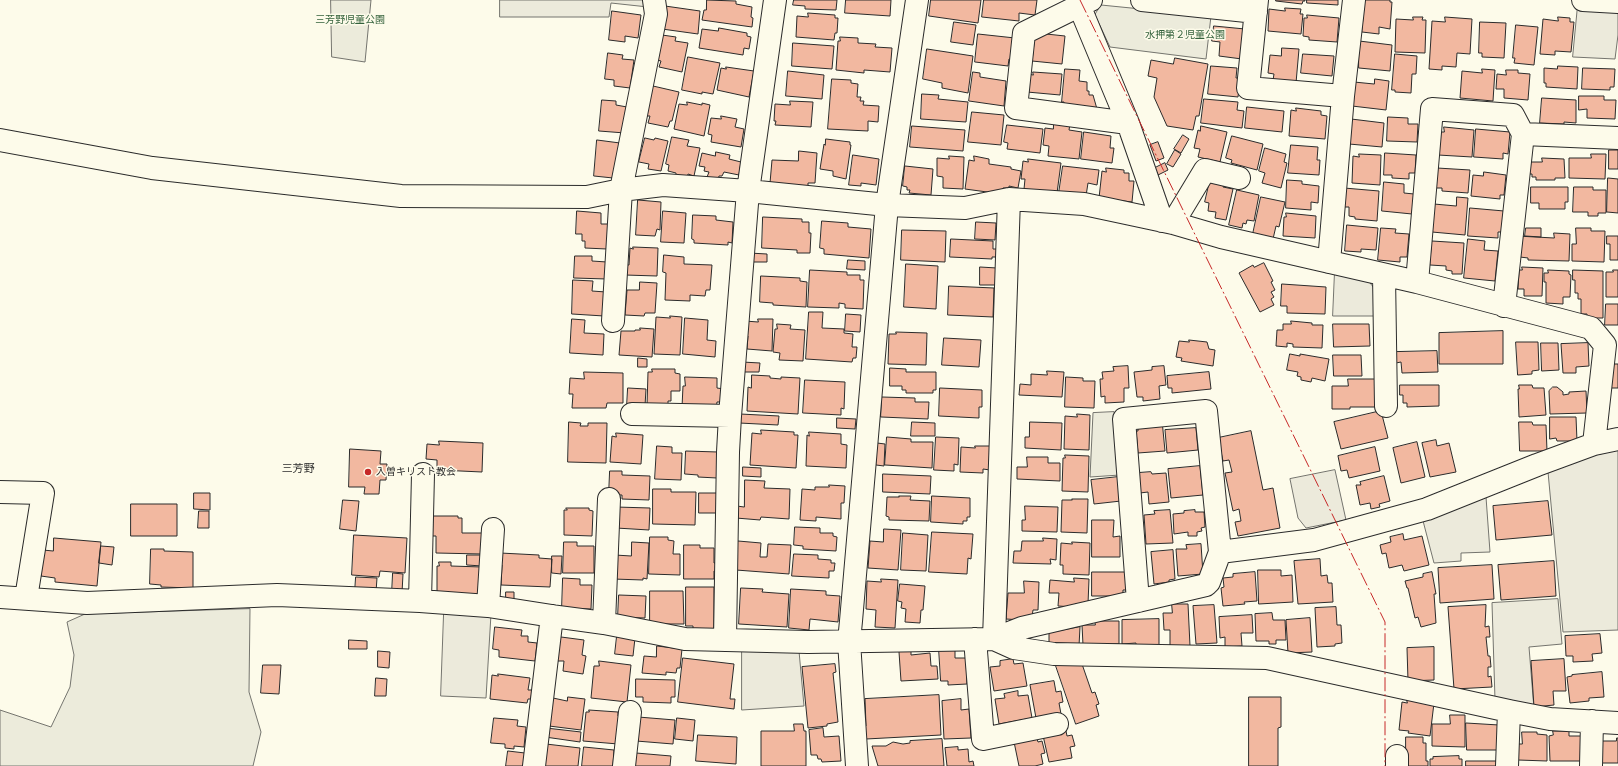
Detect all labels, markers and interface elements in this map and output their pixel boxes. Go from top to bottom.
park label: 三芳野児童公園 [315,14,385,26]
park label: 水押第２児童公園 [1145,29,1225,41]
district label: 三芳野 [282,462,314,476]
place label: 入曽キリスト教会 [376,466,456,478]
marker: 入曽キリスト教会 [363,467,373,477]

